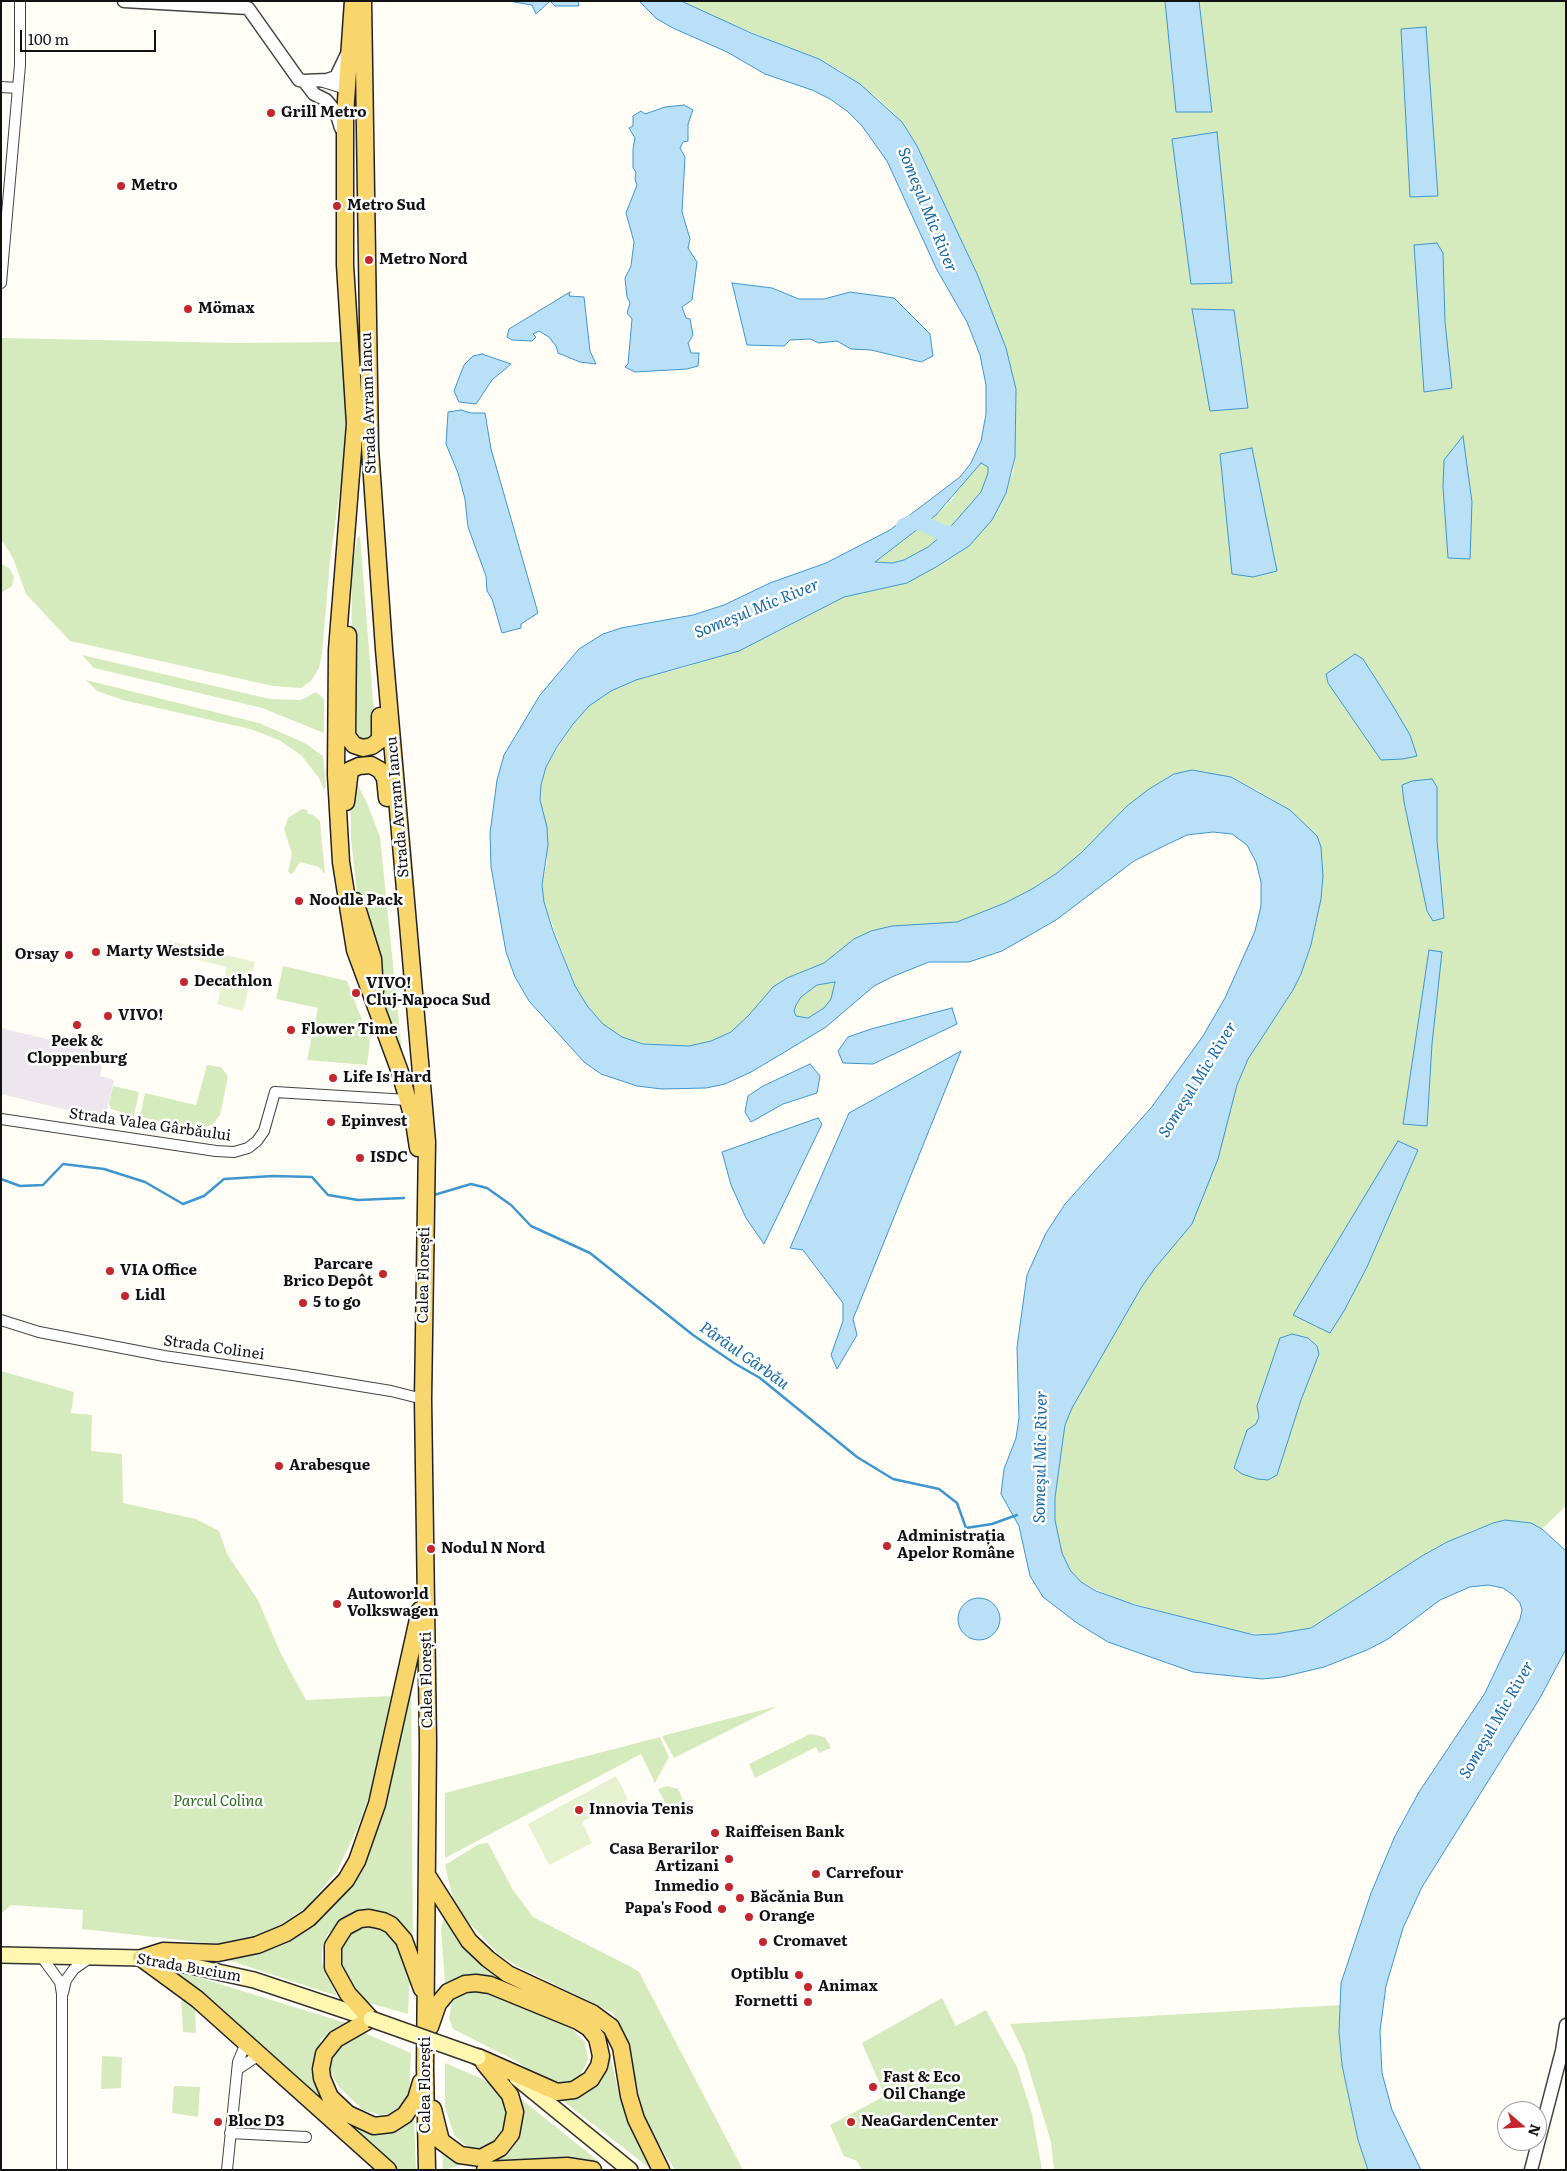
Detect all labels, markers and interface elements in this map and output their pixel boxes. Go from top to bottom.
scale bar [22,20,159,52]
text: 100 m [28,27,69,50]
place label: Grill Metro [281,104,367,122]
marker: Grill Metro [265,107,277,119]
water label: Someşul Mic River [893,145,961,275]
place label: Metro [131,177,178,195]
marker: Metro [115,180,127,192]
place label: Metro Sud [347,197,426,215]
marker: Metro Sud [331,200,343,212]
place label: Metro Nord [379,251,468,269]
marker: Metro Nord [363,254,375,266]
place label: Mömax [198,300,255,318]
marker: Mömax [182,303,194,315]
street label: Strada Avram Iancu [358,332,380,474]
water label: Someşul Mic River [692,575,822,643]
street label: Strada Avram Iancu [383,736,413,878]
place label: Noodle Pack [309,892,403,910]
marker: Noodle Pack [293,895,305,907]
place label: Marty Westside [106,943,225,961]
place label: Orsay [15,946,59,964]
marker: Marty Westside [90,946,102,958]
marker: Orsay [63,949,75,961]
place label: Decathlon [194,973,273,991]
place label: VIVO! Cluj-Napoca Sud [366,975,491,1010]
marker: Decathlon [178,976,190,988]
marker: VIVO! Cluj-Napoca Sud [350,987,362,999]
place label: VIVO! [118,1007,163,1025]
marker: VIVO! [102,1010,114,1022]
marker: Peek & Cloppenburg [71,1019,83,1031]
water label: Someşul Mic River [1155,1019,1241,1141]
place label: Flower Time [301,1021,398,1039]
marker: Flower Time [285,1024,297,1036]
place label: Peek & Cloppenburg [27,1033,127,1068]
place label: Life Is Hard [343,1069,432,1087]
marker: Life Is Hard [327,1072,339,1084]
street label: Strada Valea Gârbăului [68,1105,232,1145]
place label: Epinvest [341,1113,407,1131]
marker: Epinvest [325,1116,337,1128]
place label: ISDC [370,1149,408,1167]
marker: ISDC [354,1152,366,1164]
street label: Calea Florești [414,1226,434,1324]
place label: Parcare Brico Depôt [283,1256,373,1291]
place label: VIA Office [120,1262,197,1280]
marker: VIA Office [104,1265,116,1277]
marker: Parcare Brico Depôt [377,1268,389,1280]
place label: Lidl [135,1287,165,1305]
marker: Lidl [119,1290,131,1302]
place label: 5 to go [313,1294,361,1312]
marker: 5 to go [297,1297,309,1309]
water label: Pârâul Gârbău [696,1318,792,1394]
street label: Strada Colinei [162,1332,266,1364]
water label: Someşul Mic River [1030,1391,1052,1523]
place label: Arabesque [289,1457,370,1475]
marker: Arabesque [273,1460,285,1472]
place label: Administrația Apelor Române [897,1528,1015,1563]
place label: Nodul N Nord [441,1540,545,1558]
marker: Administrația Apelor Române [881,1540,893,1552]
marker: Nodul N Nord [425,1543,437,1555]
place label: Autoworld Volkswagen [347,1586,439,1621]
marker: Autoworld Volkswagen [331,1598,343,1610]
street label: Calea Florești [417,1631,437,1729]
water label: Someşul Mic River [1456,1658,1538,1782]
park label: Parcul Colina [173,1793,263,1811]
place label: Innovia Tenis [589,1801,694,1819]
marker: Innovia Tenis [573,1804,585,1816]
place label: Raiffeisen Bank [725,1824,845,1842]
marker: Raiffeisen Bank [709,1827,721,1839]
place label: Casa Berarilor Artizani [609,1841,719,1876]
marker: Casa Berarilor Artizani [723,1853,735,1865]
place label: Carrefour [826,1865,903,1883]
marker: Carrefour [810,1868,822,1880]
place label: Inmedio [654,1878,719,1896]
marker: Inmedio [723,1881,735,1893]
place label: Băcănia Bun [750,1889,844,1907]
marker: Băcănia Bun [734,1892,746,1904]
place label: Papa's Food [625,1900,712,1918]
marker: Papa's Food [716,1903,728,1915]
place label: Orange [759,1908,815,1926]
marker: Orange [743,1911,755,1923]
place label: Cromavet [773,1933,848,1951]
marker: Cromavet [757,1936,769,1948]
street label: Strada Bucium [135,1950,243,1986]
place label: Optiblu [731,1966,789,1984]
marker: Optiblu [793,1969,805,1981]
place label: Animax [818,1978,878,1996]
marker: Animax [802,1981,814,1993]
place label: Fornetti [735,1993,798,2011]
marker: Fornetti [802,1996,814,2008]
street label: Calea Florești [417,2037,435,2133]
place label: Fast & Eco Oil Change [883,2069,966,2104]
marker: Fast & Eco Oil Change [867,2081,879,2093]
north arrow [1497,2101,1547,2151]
place label: Bloc D3 [228,2113,284,2131]
place label: NeaGardenCenter [861,2113,998,2131]
marker: Bloc D3 [212,2116,224,2128]
marker: NeaGardenCenter [845,2116,857,2128]
text: N [1524,2122,1547,2139]

